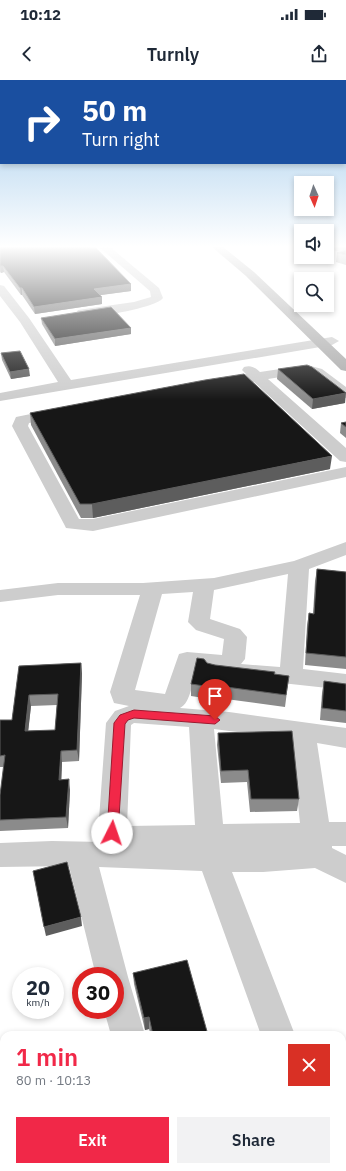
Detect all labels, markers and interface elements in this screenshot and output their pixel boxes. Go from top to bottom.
text: 10:12 [20,5,61,24]
icon: back [16,43,38,65]
text: Turnly [147,43,199,66]
icon: share [308,43,330,65]
text: 50 m [82,92,147,129]
icon: right [16,96,68,148]
text: Turn right [82,128,160,151]
north arrow [294,176,334,216]
map controls [294,176,334,312]
button: sound [294,224,334,264]
button: search [294,272,334,312]
pin [198,679,232,720]
icon: arrive [204,685,226,707]
position arrow [91,812,133,854]
speed limit sign: 30 [72,967,124,1019]
text: 20 [26,974,50,1001]
text: km/h [26,996,50,1009]
text: 1 min [16,1041,78,1073]
button: close [288,1044,330,1086]
text: 80 m · 10:13 [16,1072,91,1089]
button: Exit [16,1117,169,1163]
button: Share [177,1117,330,1163]

